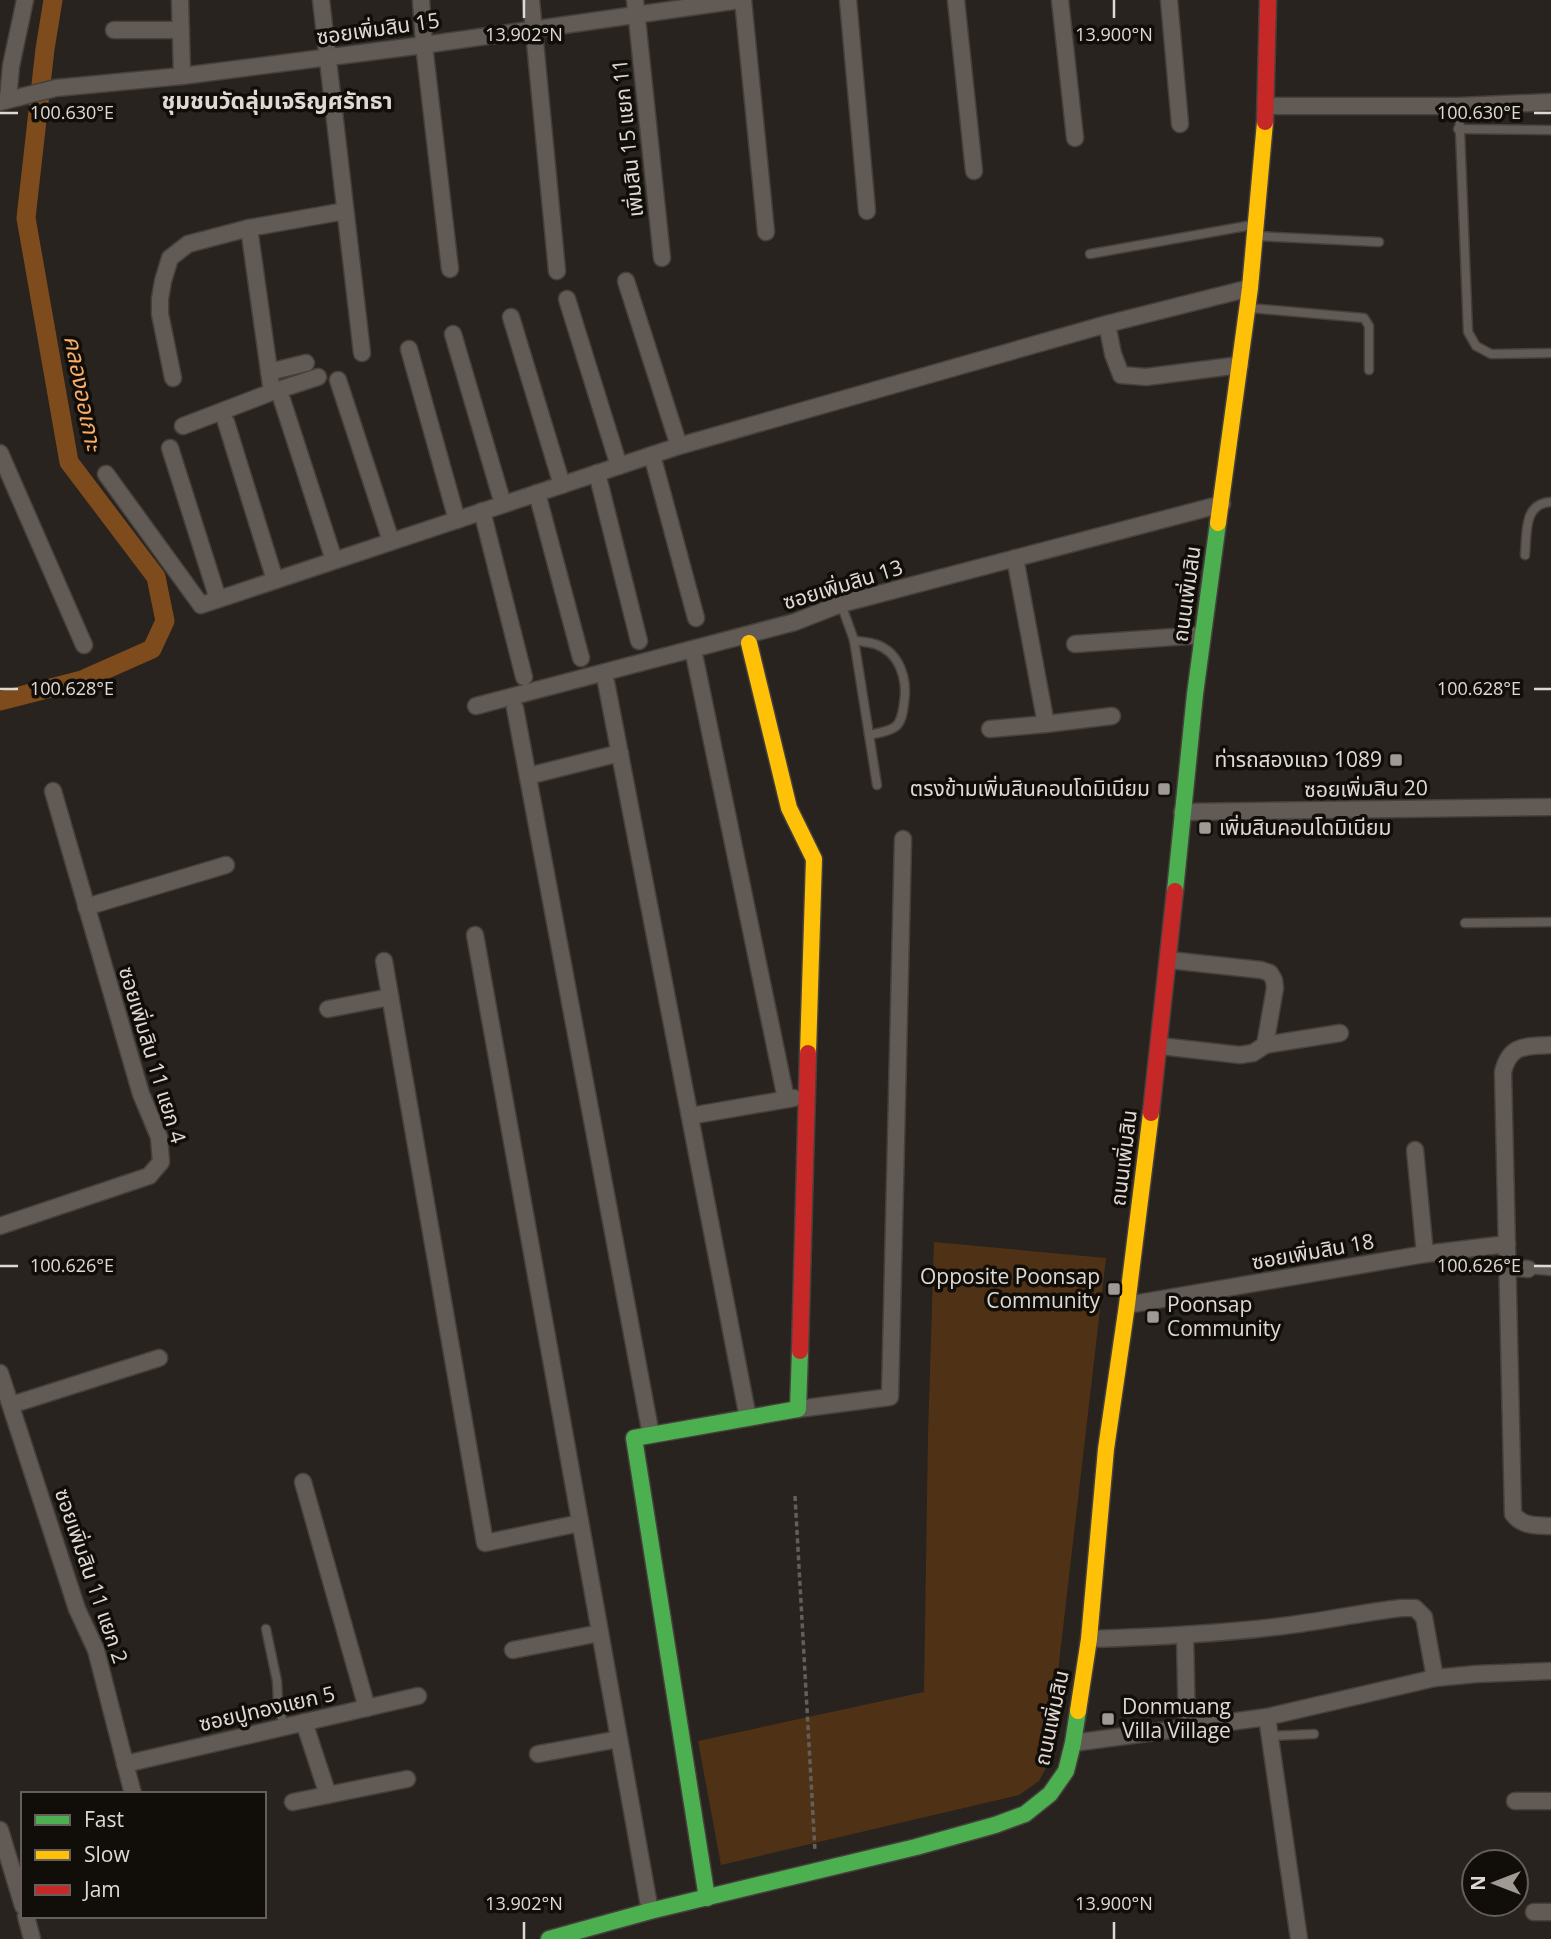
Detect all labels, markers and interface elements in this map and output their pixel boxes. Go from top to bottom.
street label: ซอยเพิ่มสิน 15 [315,6,441,50]
text: 13.902°N [485,22,563,46]
text: 13.900°N [1075,22,1153,46]
street label: เพิ่มสิน 15 แยก 11 [605,58,649,219]
district label: ชุมชนวัดลุ่มเจริญศรัทธา [161,84,393,116]
text: 100.630°E [30,100,114,124]
text: 100.630°E [1437,100,1521,124]
water label: คลองออเกาะ [57,332,111,455]
street label: ถนนเพิ่มสิน [1165,544,1207,644]
street label: ซอยเพิ่มสิน 13 [779,553,906,616]
text: 100.628°E [30,676,114,700]
text: 100.628°E [1437,676,1521,700]
place label: ท่ารถสองแถว 1089 [1214,745,1382,773]
marker: ท่ารถสองแถว 1089 [1388,752,1404,768]
street label: ซอยเพิ่มสิน 20 [1304,773,1428,803]
place label: ตรงข้ามเพิ่มสินคอนโดมิเนียม [910,774,1150,802]
marker: ตรงข้ามเพิ่มสินคอนโดมิเนียม [1156,781,1172,797]
place label: เพิ่มสินคอนโดมิเนียม [1219,813,1391,841]
marker: เพิ่มสินคอนโดมิเนียม [1197,820,1213,836]
street label: ซอยเพิ่มสิน 11 แยก 4 [113,963,193,1146]
street label: ถนนเพิ่มสิน [1103,1108,1143,1208]
street label: ซอยเพิ่มสิน 18 [1249,1226,1376,1276]
text: 100.626°E [30,1253,114,1277]
text: 100.626°E [1437,1253,1521,1277]
place label: Opposite Poonsap Community [920,1262,1100,1314]
marker: Opposite Poonsap Community [1106,1281,1122,1297]
place label: Poonsap Community [1167,1290,1281,1342]
marker: Poonsap Community [1145,1309,1161,1325]
street label: ซอยเพิ่มสิน 11 แยก 2 [49,1485,135,1667]
street label: ถนนเพิ่มสิน [1027,1668,1075,1768]
street label: ซอยปูทองแยก 5 [196,1679,338,1737]
place label: Donmuang Villa Village [1122,1692,1231,1744]
marker: Donmuang Villa Village [1100,1711,1116,1727]
legend [21,1792,266,1918]
text: Fast [84,1805,124,1833]
text: Slow [84,1840,130,1868]
north arrow [1460,1848,1530,1918]
text: Jam [82,1875,121,1903]
text: N [1465,1875,1491,1891]
text: 13.902°N [485,1891,563,1915]
text: 13.900°N [1075,1891,1153,1915]

